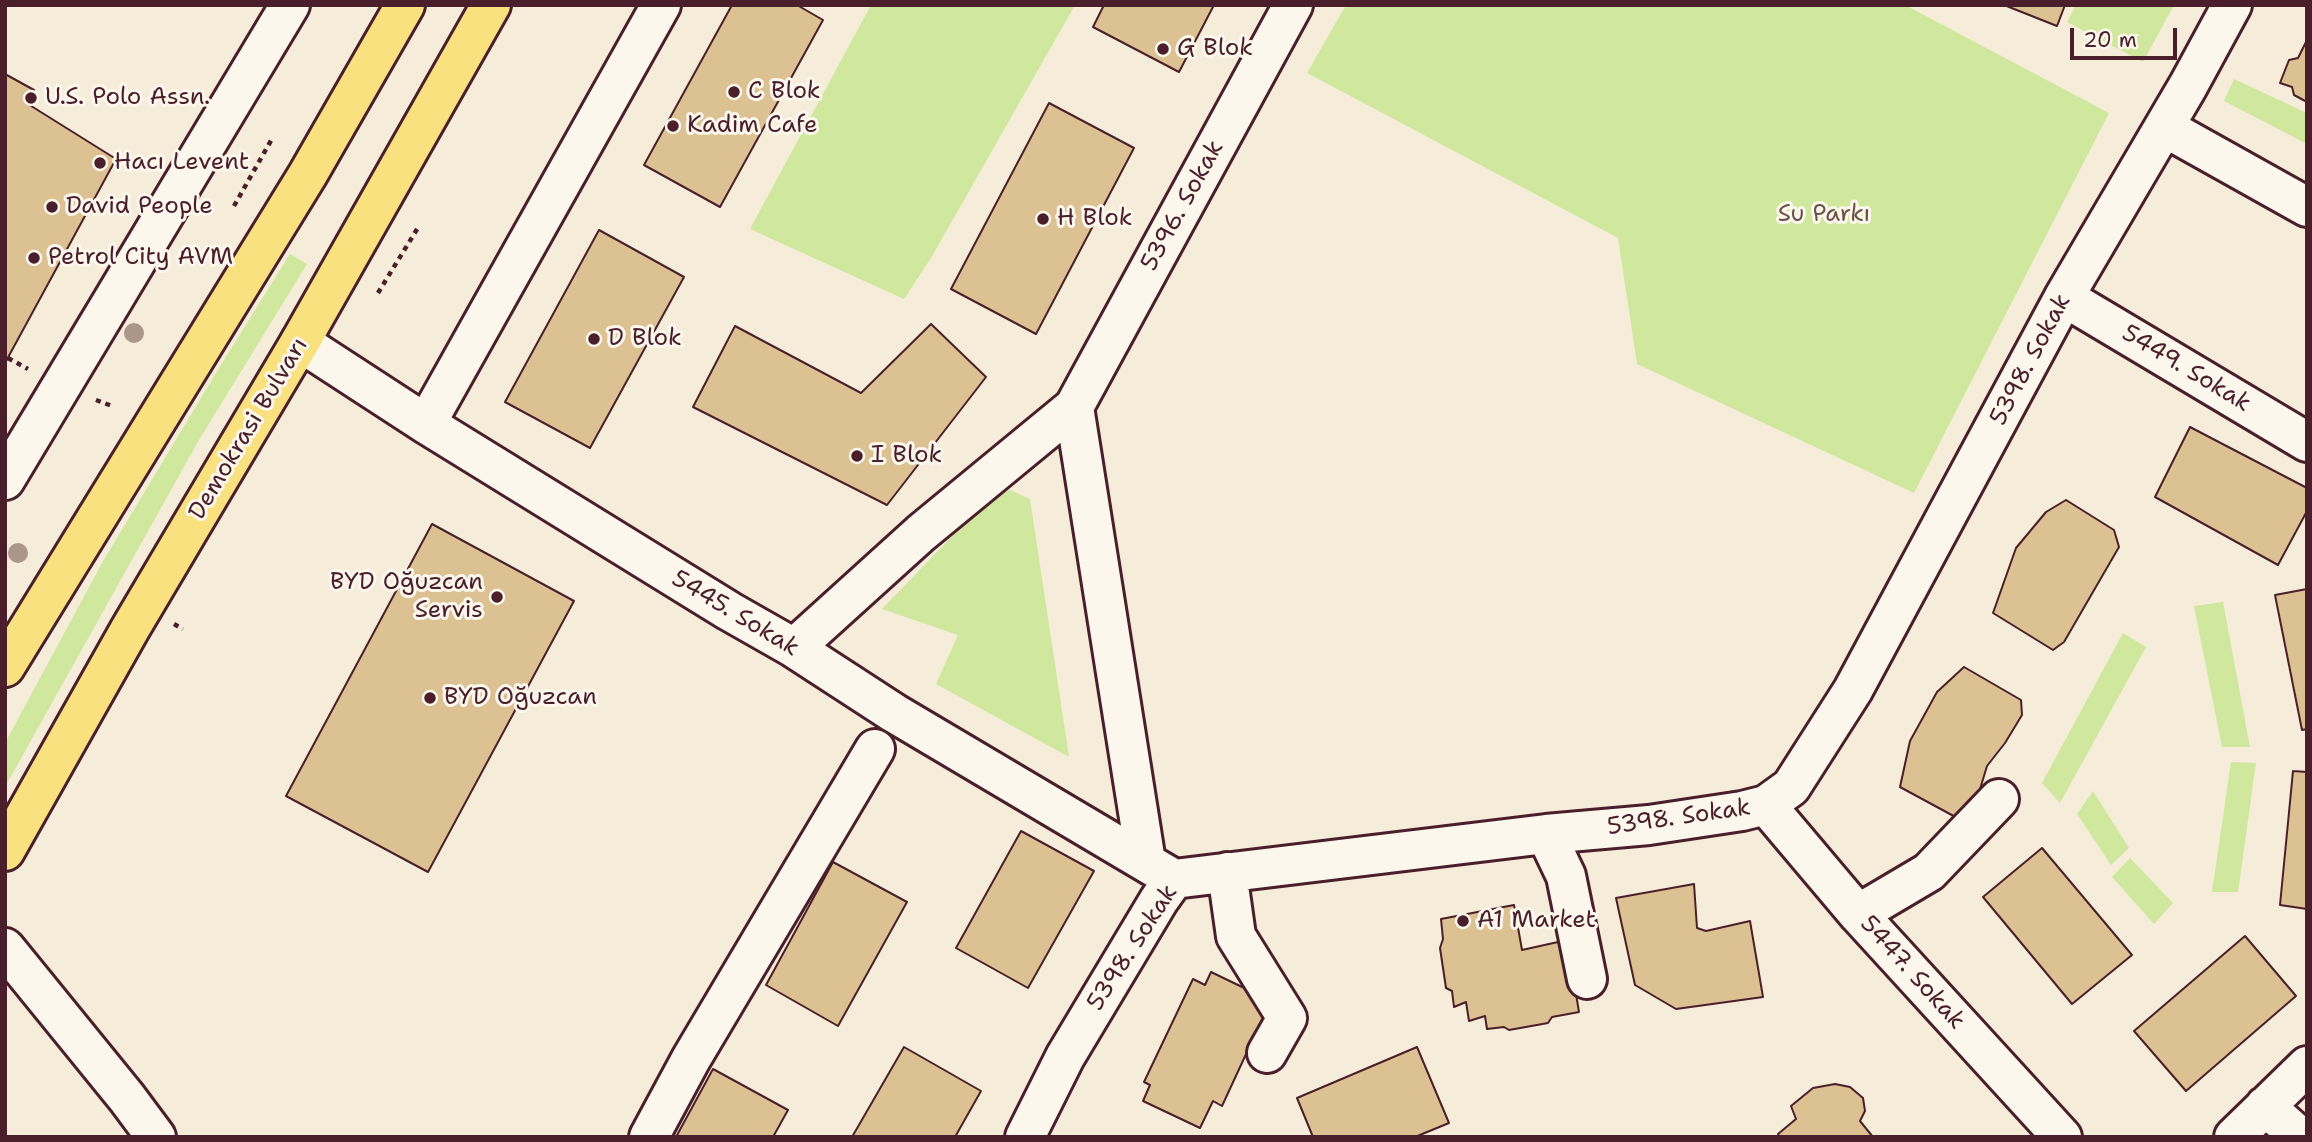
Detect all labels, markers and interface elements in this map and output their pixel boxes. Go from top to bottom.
scale bar [2074,14,2181,58]
text: 20 m [2083,26,2137,54]
place label: G Blok [1177,35,1253,63]
marker: G Blok [1155,41,1171,57]
place label: C Blok [748,78,821,106]
place label: U.S. Polo Assn. [45,84,210,112]
marker: C Blok [726,84,742,100]
marker: U.S. Polo Assn. [23,90,39,106]
place label: Kadim Cafe [687,112,818,140]
marker: Kadim Cafe [665,118,681,134]
street label: 5396. Sokak [1135,136,1231,276]
place label: Hacı Levent [114,149,249,177]
marker: Hacı Levent [92,155,108,171]
place label: David People [66,193,213,221]
marker: David People [44,199,60,215]
park label: Su Parkı [1778,201,1870,229]
place label: H Blok [1057,205,1133,233]
marker: H Blok [1035,211,1051,227]
place label: Petrol City AVM [48,244,233,272]
marker: Petrol City AVM [26,250,42,266]
street label: 5398. Sokak [1984,289,2078,431]
street label: 5449. Sokak [2116,319,2256,419]
place label: D Blok [608,325,682,353]
marker: D Blok [586,331,602,347]
street label: Demokrasi Bulvarı [183,333,315,525]
place label: I Blok [871,442,942,470]
marker: I Blok [849,448,865,464]
street label: 5445. Sokak [666,565,804,663]
place label: BYD Oğuzcan Servis [330,569,483,625]
marker: BYD Oğuzcan Servis [489,589,505,605]
place label: BYD Oğuzcan [444,684,597,712]
marker: BYD Oğuzcan [422,690,438,706]
street label: 5398. Sokak [1605,794,1753,842]
street label: 5398. Sokak [1082,880,1184,1016]
place label: A1 Market [1477,907,1596,935]
street label: 5447. Sokak [1853,910,1971,1036]
marker: A1 Market [1455,913,1471,929]

